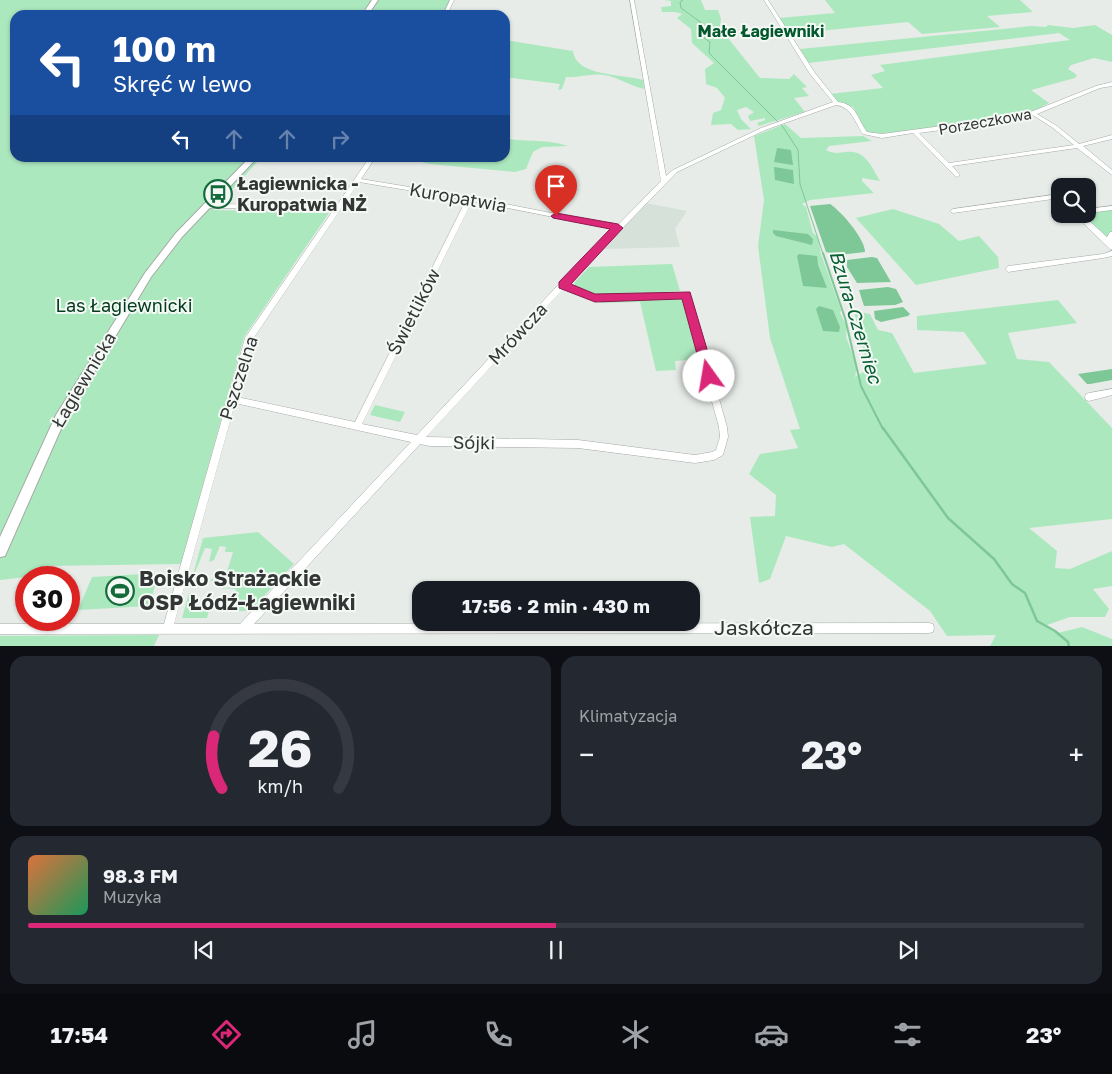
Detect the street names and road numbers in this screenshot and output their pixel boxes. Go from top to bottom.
street label: Porzeczkowa [937,104,1033,138]
street label: Kuropatwia [408,178,509,216]
street label: Świetlików [382,264,444,358]
street label: Mrówcza [483,298,551,369]
street label: Łagiewnicka [46,328,120,431]
street label: Pszczelna [214,333,262,422]
street label: Sójki [453,431,495,453]
street label: Jaskółcza [714,614,814,640]

